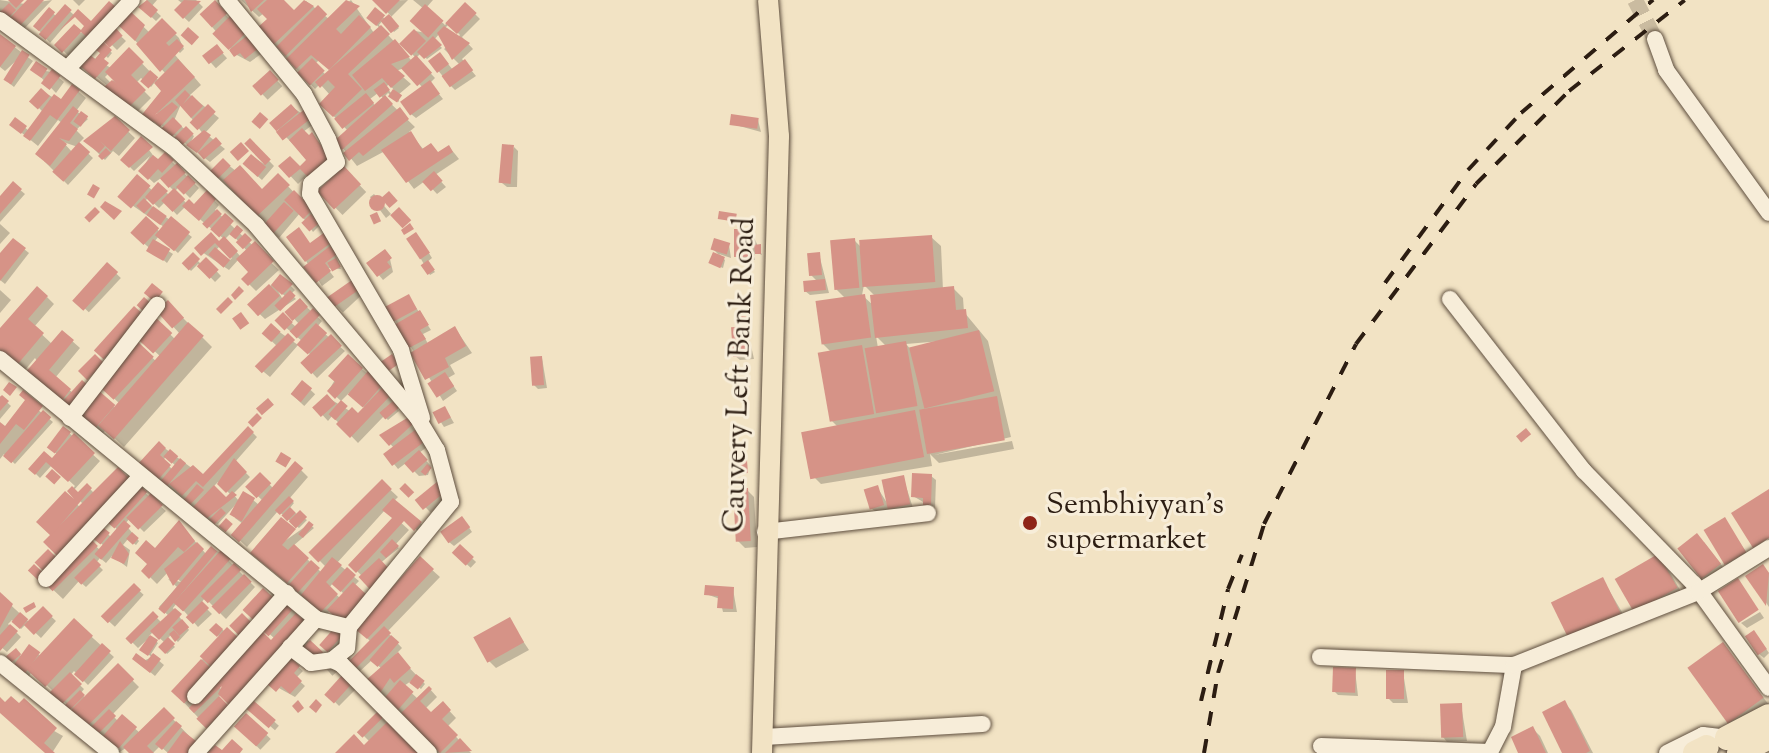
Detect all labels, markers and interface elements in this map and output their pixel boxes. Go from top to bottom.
street label: Cauvery Left Bank Road [718,217,764,533]
place label: Sembhiyyan's supermarket [1046,488,1224,558]
marker: Sembhiyyan's supermarket [1021,514,1039,532]

